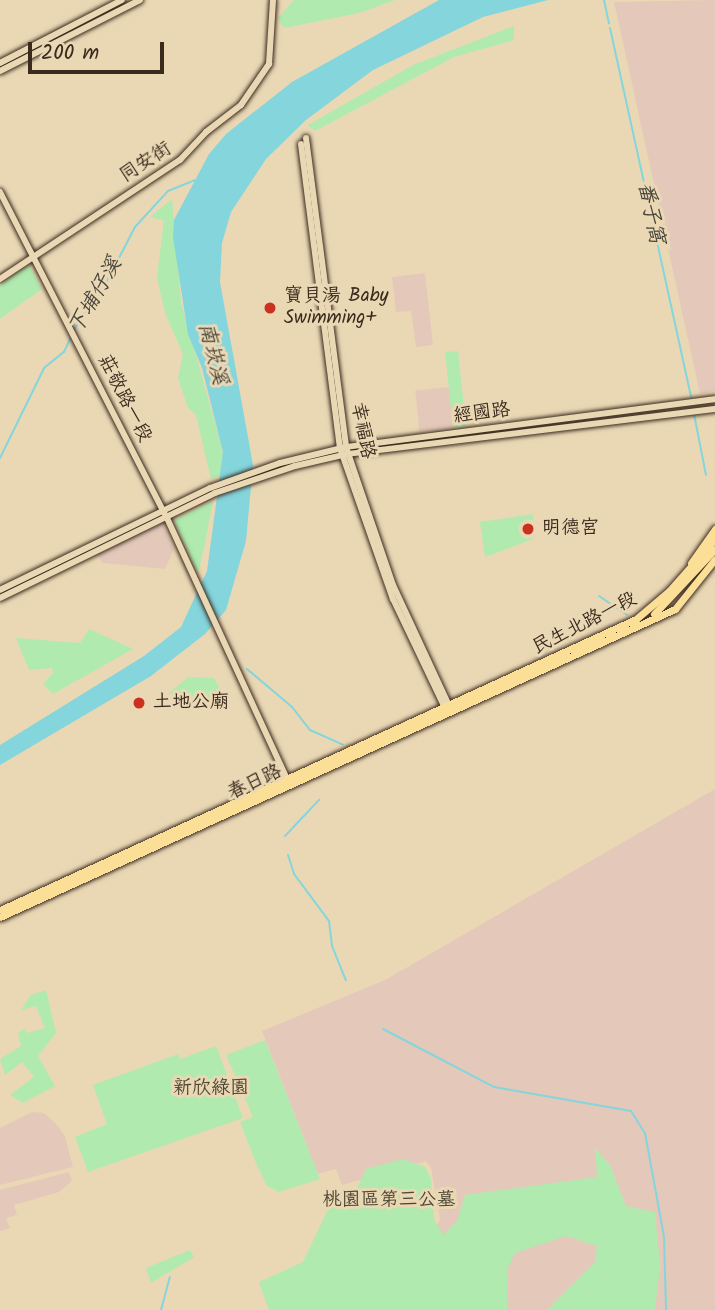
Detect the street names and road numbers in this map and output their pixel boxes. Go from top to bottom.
street label: 同安街 [116,138,176,188]
street label: 莊敬路一段 [92,352,156,446]
street label: 經國路 [452,399,512,429]
street label: 幸福路 [345,401,379,461]
street label: 民生北路一段 [529,588,641,660]
street label: 春日路 [224,761,286,805]

